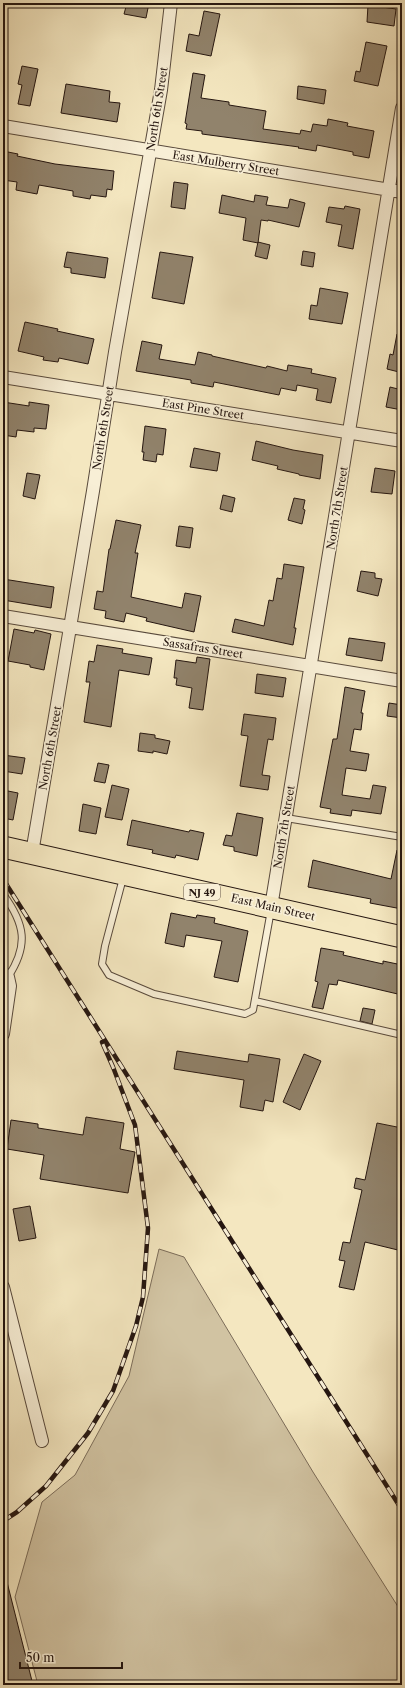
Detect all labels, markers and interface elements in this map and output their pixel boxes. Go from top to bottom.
street label: North 6th Street [143,66,171,152]
street label: East Mulberry Street [172,148,280,178]
street label: North 6th Street [89,385,117,471]
street label: East Pine Street [161,396,245,422]
street label: North 7th Street [324,465,351,551]
street label: Sassafras Street [162,635,244,661]
street label: North 6th Street [36,705,64,791]
street label: North 7th Street [271,784,298,870]
road number: NJ 49 [184,884,220,900]
street label: East Main Street [229,890,317,924]
scale bar [20,1644,122,1670]
text: 50 m [26,1650,55,1665]

